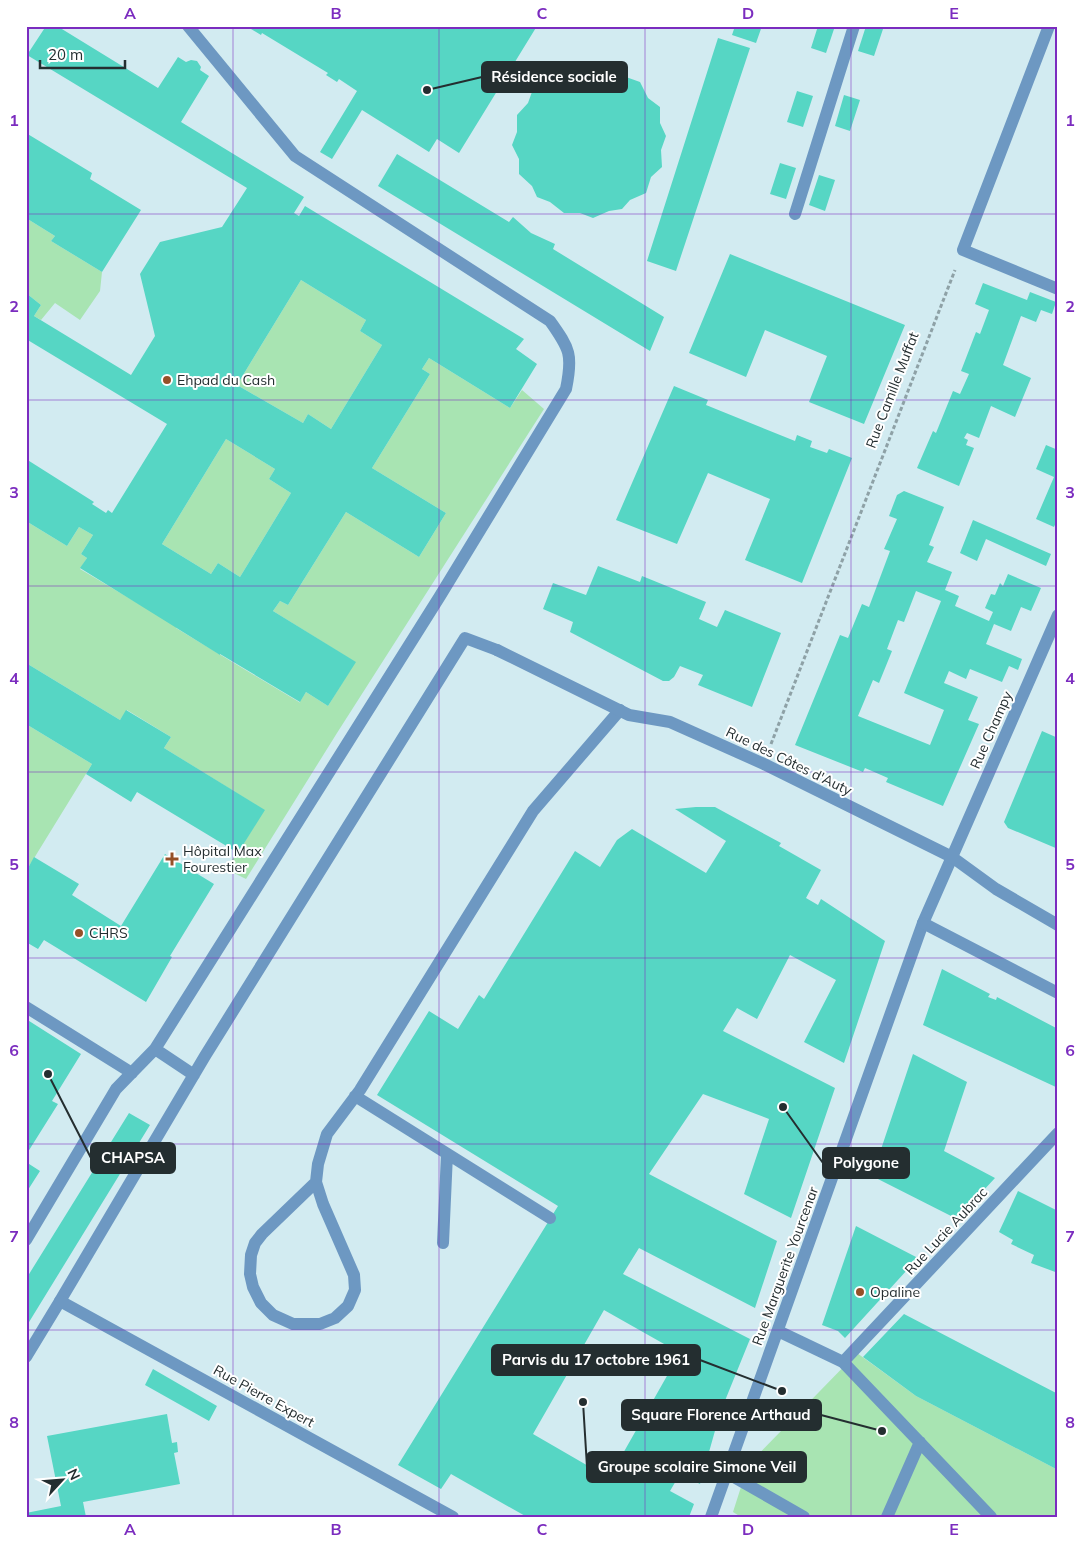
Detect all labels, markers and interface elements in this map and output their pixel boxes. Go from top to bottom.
text: A [124,3,136,23]
text: B [330,3,342,23]
text: C [537,3,548,23]
text: D [742,3,754,23]
text: E [949,3,959,23]
scale bar [40,38,125,70]
text: 20 m [48,45,83,64]
callout: Résidence sociale [482,62,627,92]
text: Résidence sociale [491,67,617,86]
text: 1 [9,110,19,130]
text: 1 [1065,110,1075,130]
text: 2 [9,296,19,316]
text: 2 [1065,296,1075,316]
street label: Rue Camille Muffat [862,329,922,451]
place label: Ehpad du Cash [177,371,275,389]
marker: Ehpad du Cash [161,374,173,386]
text: 3 [9,482,19,502]
text: 3 [1065,482,1075,502]
text: 4 [9,668,19,688]
text: 4 [1065,668,1075,688]
street label: Rue Champy [966,688,1016,772]
street label: Rue des Côtes d'Auty [723,723,855,800]
place label: Hôpital Max Fourestier [183,842,262,876]
marker: Hôpital Max Fourestier [165,852,179,866]
text: 5 [9,854,19,874]
text: 5 [1065,854,1075,874]
place label: CHRS [89,924,128,942]
marker: CHRS [73,927,85,939]
text: 6 [9,1040,19,1060]
text: 6 [1065,1040,1075,1060]
callout: CHAPSA [91,1143,175,1173]
text: CHAPSA [101,1148,166,1167]
callout: Polygone [823,1148,909,1178]
text: Polygone [833,1153,899,1172]
street label: Rue Marguerite Yourcenar [748,1183,822,1348]
street label: Rue Lucie Aubrac [901,1183,991,1279]
text: 7 [9,1226,19,1246]
text: 7 [1065,1226,1075,1246]
place label: Opaline [870,1283,920,1301]
marker: Opaline [854,1286,866,1298]
callout: Parvis du 17 octobre 1961 [492,1345,700,1375]
text: Parvis du 17 octobre 1961 [502,1350,690,1369]
street label: Rue Pierre Expert [210,1361,318,1431]
callout: Square Florence Arthaud [622,1400,821,1430]
text: Square Florence Arthaud [631,1405,811,1424]
text: 8 [9,1412,19,1432]
text: 8 [1065,1412,1075,1432]
callout: Groupe scolaire Simone Veil [587,1452,806,1482]
north arrow [38,1456,88,1506]
text: Groupe scolaire Simone Veil [598,1457,796,1476]
text: N [63,1466,84,1483]
text: A [124,1519,136,1539]
text: B [330,1519,342,1539]
text: C [537,1519,548,1539]
text: D [742,1519,754,1539]
text: E [949,1519,959,1539]

